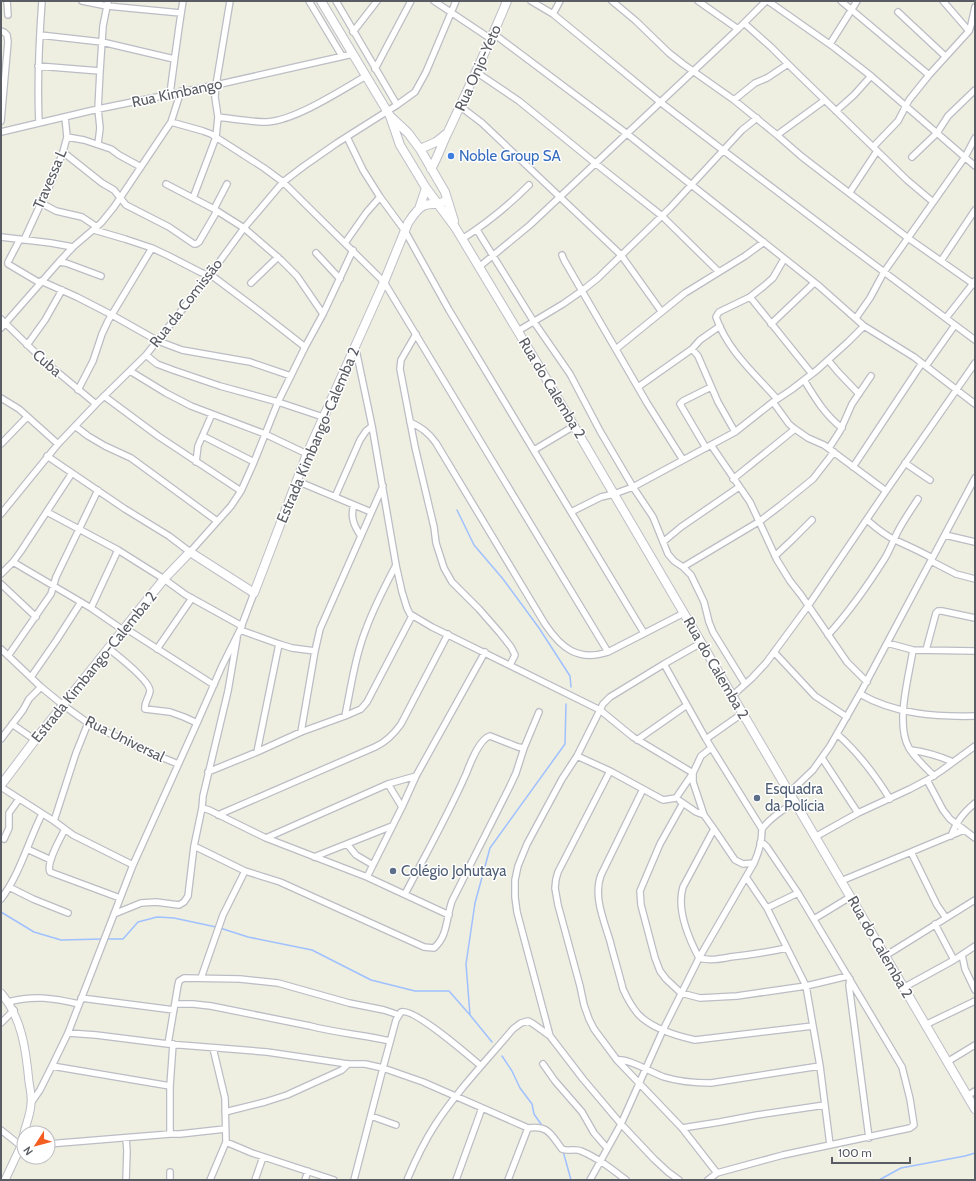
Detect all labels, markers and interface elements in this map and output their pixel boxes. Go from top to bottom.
street label: Rua Onjo-Yeto [451,22,505,114]
street label: Rua Kimbango [130,75,224,111]
street label: Travessa L [29,146,71,212]
place label: Noble Group SA [459,147,562,165]
marker: Noble Group SA [446,151,456,161]
street label: Rua da Comissão [146,255,226,351]
street label: Rua do Calemba 2 [515,334,589,442]
street label: Estrada Kimbango-Calemba 2 [273,344,363,525]
street label: Cuba [29,346,66,381]
street label: Estrada Kimbango-Calemba 2 [28,588,161,746]
street label: Rua do Calemba 2 [680,614,753,722]
street label: Rua Universal [82,712,168,766]
place label: Esquadra da Polícia [765,780,825,815]
marker: Esquadra da Polícia [752,793,762,803]
place label: Colégio Johutaya [401,862,507,880]
marker: Colégio Johutaya [388,866,398,876]
street label: Rua do Calemba 2 [844,893,917,1001]
north arrow [16,1125,56,1165]
scale bar [832,1139,910,1165]
text: N [20,1144,36,1158]
text: 100 m [838,1145,872,1160]

